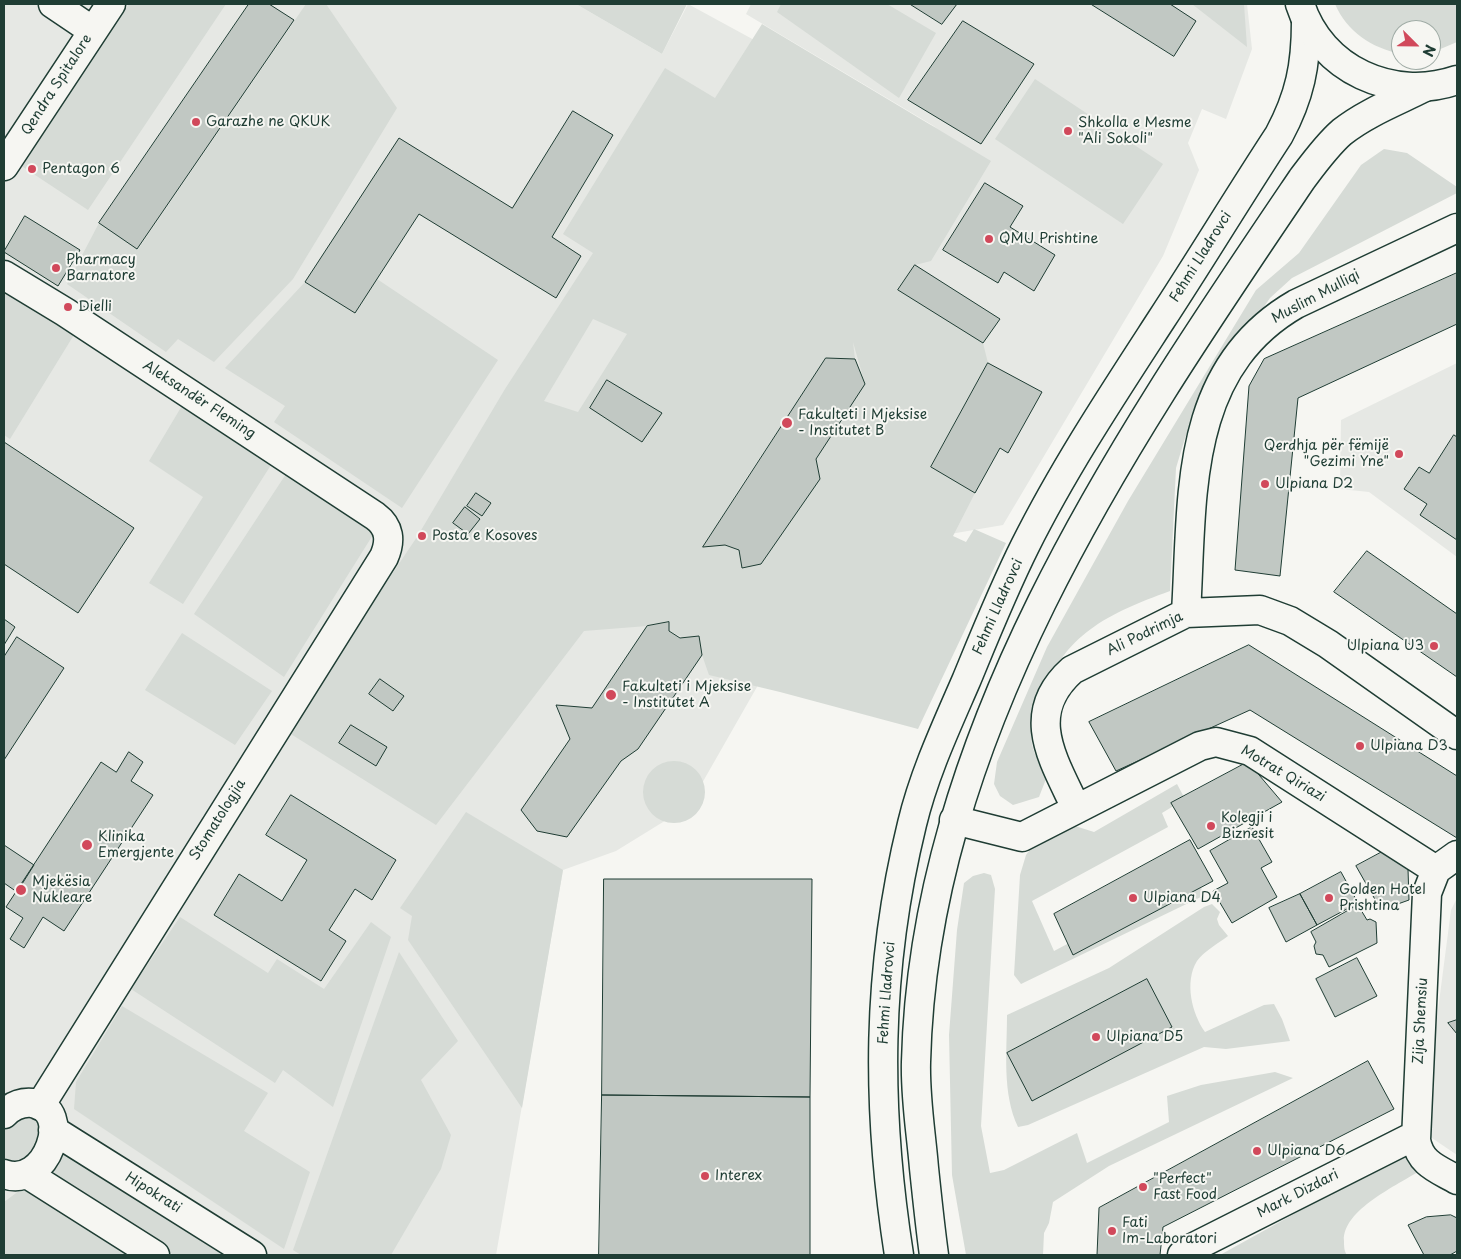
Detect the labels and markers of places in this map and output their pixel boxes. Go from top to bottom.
place label: Garazhe ne QKUK [206,114,330,130]
place label: Shkolla e Mesme "Ali Sokoli" [1078,115,1191,148]
marker: Garazhe ne QKUK [190,116,202,128]
marker: Shkolla e Mesme "Ali Sokoli" [1062,125,1074,137]
place label: Pentagon 6 [42,161,120,177]
marker: Pentagon 6 [26,163,38,175]
place label: QMU Prishtine [999,231,1098,247]
marker: QMU Prishtine [983,233,995,245]
place label: Pharmacy Barnatore [66,252,136,284]
marker: Pharmacy Barnatore [50,262,62,274]
place label: Dielli [78,299,112,315]
marker: Dielli [62,301,74,313]
place label: Fakulteti i Mjeksise - Institutet B [798,407,927,440]
marker: Fakulteti i Mjeksise - Institutet B [780,416,794,430]
place label: Qerdhja për fëmijë "Gezimi Yne" [1264,438,1389,471]
marker: Qerdhja për fëmijë "Gezimi Yne" [1393,448,1405,460]
place label: Ulpiana D2 [1275,476,1353,492]
marker: Ulpiana D2 [1259,478,1271,490]
place label: Posta e Kosoves [432,528,537,544]
marker: Posta e Kosoves [416,530,428,542]
place label: Ulpiana U3 [1346,638,1424,654]
marker: Ulpiana U3 [1428,640,1440,652]
place label: Fakulteti i Mjeksise - Institutet A [622,679,751,712]
marker: Fakulteti i Mjeksise - Institutet A [604,688,618,702]
place label: Ulpiana D3 [1370,738,1448,754]
marker: Ulpiana D3 [1354,740,1366,752]
place label: Kolegji i Biznesit [1221,810,1274,842]
marker: Kolegji i Biznesit [1205,820,1217,832]
place label: Klinika Emergjente [98,829,174,862]
marker: Klinika Emergjente [80,838,94,852]
place label: Mjekësia Nukleare [32,874,92,906]
place label: Golden Hotel Prishtina [1339,882,1426,914]
marker: Mjekësia Nukleare [14,883,28,897]
place label: Ulpiana D4 [1143,890,1221,906]
marker: Ulpiana D4 [1127,892,1139,904]
marker: Golden Hotel Prishtina [1323,892,1335,904]
place label: Ulpiana D5 [1106,1029,1183,1045]
marker: Ulpiana D5 [1090,1031,1102,1043]
place label: Ulpiana D6 [1267,1143,1345,1159]
marker: Ulpiana D6 [1251,1145,1263,1157]
place label: Interex [715,1168,762,1184]
marker: Interex [699,1170,711,1182]
place label: "Perfect" Fast Food [1153,1171,1217,1204]
marker: "Perfect" Fast Food [1137,1181,1149,1193]
place label: Fati Im-Laboratori [1122,1215,1217,1248]
marker: Fati Im-Laboratori [1106,1225,1118,1237]

